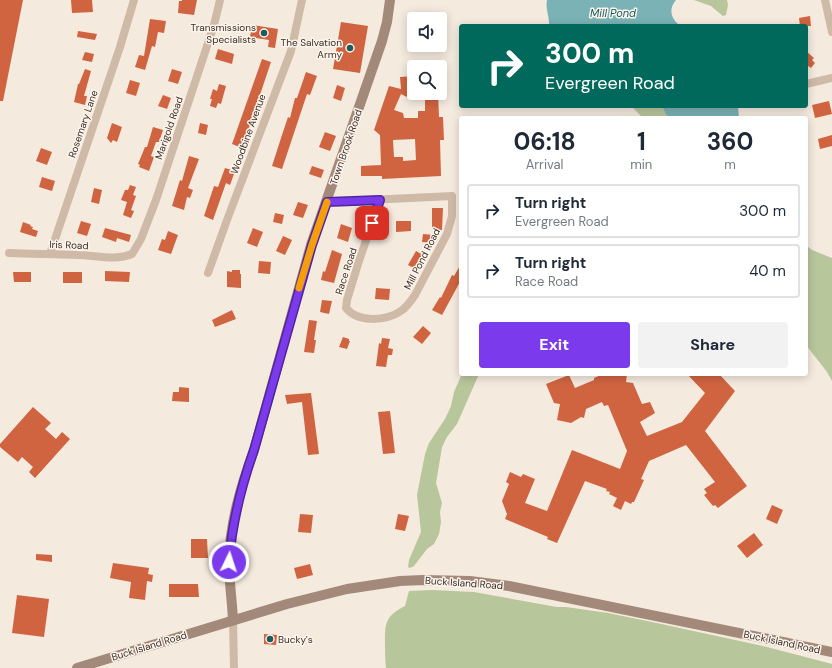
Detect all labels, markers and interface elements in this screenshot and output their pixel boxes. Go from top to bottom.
water label: Mill Pond [590,6,636,20]
map controls [407,12,447,100]
button: sound [407,12,447,52]
place label: Transmissions Specialists [191,21,256,46]
marker: Transmissions Specialists [259,28,269,38]
text: 300 m [545,35,634,72]
place label: The Salvation Army [281,36,342,61]
icon: right [479,40,531,92]
marker: The Salvation Army [345,43,355,53]
button: search [407,60,447,100]
text: Evergreen Road [545,71,675,95]
street label: Rosemary Lane [65,88,101,160]
street label: Woodbine Avenue [228,92,269,176]
street label: Marigold Road [152,95,186,161]
street label: Town Brook Road [327,108,365,186]
text: 06:18 [514,126,576,157]
text: 1 [637,126,646,157]
text: 360 [707,126,753,157]
text: Arrival [526,156,564,173]
text: min [630,156,652,173]
text: m [724,156,736,173]
text: Turn right [515,193,586,213]
icon: right [481,200,503,222]
text: 300 m [739,201,786,221]
pin [355,206,389,240]
icon: arrive [361,212,383,234]
text: Evergreen Road [515,213,609,230]
street label: Mill Pond Road [401,226,443,292]
street label: Iris Road [49,238,89,252]
street label: Race Road [332,246,360,296]
text: Turn right [515,253,586,273]
icon: right [481,260,503,282]
text: 40 m [749,261,786,281]
text: Race Road [515,273,578,290]
button: Exit [479,322,630,368]
button: Share [638,322,788,368]
position arrow [208,541,250,583]
street label: Buck Island Road [425,574,503,592]
street label: Buck Island Road [110,628,188,664]
street label: Buck Island Road [742,628,822,656]
place label: Bucky's [278,633,313,646]
marker: Bucky's [265,634,275,644]

